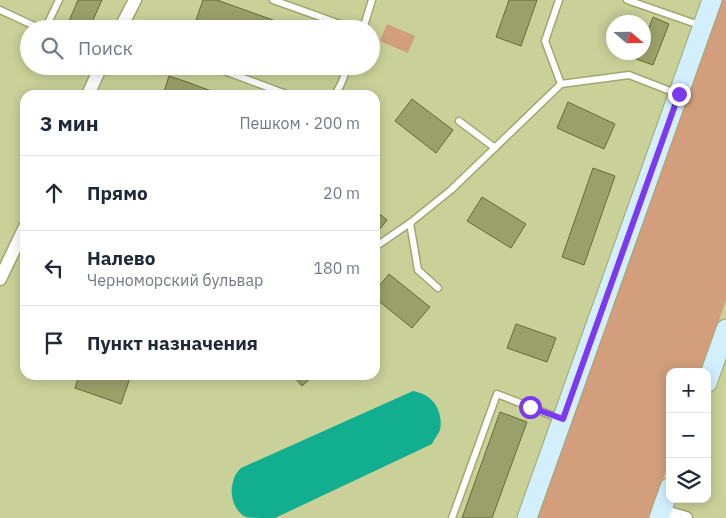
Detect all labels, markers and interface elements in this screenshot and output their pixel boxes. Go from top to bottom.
north arrow [606,15,651,60]
search box [20,20,380,75]
icon: search [38,34,66,62]
text: Поиск [78,36,133,60]
route end [668,83,691,106]
text: 3 мин [40,109,99,137]
text: Пешком · 200 m [239,113,360,133]
icon: ahead [40,179,68,207]
text: Прямо [87,181,148,205]
text: 20 m [323,183,360,203]
text: Налево [87,246,156,270]
icon: left [40,254,68,282]
text: 180 m [313,258,360,278]
text: Черноморский бульвар [87,270,263,290]
icon: arrive [40,329,68,357]
text: Пункт назначения [87,331,258,355]
map controls [666,368,711,503]
button: + [666,368,711,413]
route start [519,396,542,419]
button: − [666,413,711,458]
button: layers [666,458,711,503]

